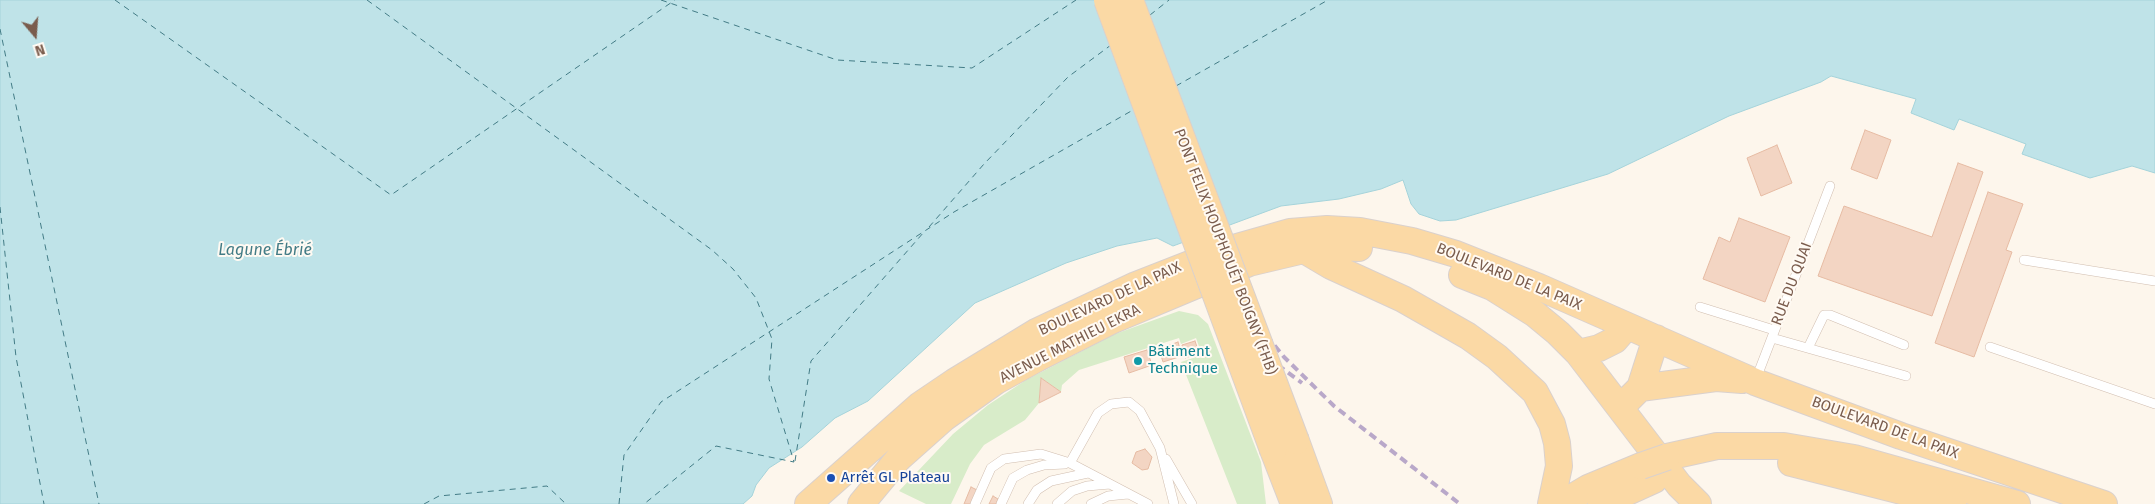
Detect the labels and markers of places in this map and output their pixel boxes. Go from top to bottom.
place label: Bâtiment Technique [1148,343,1218,378]
marker: Bâtiment Technique [1132,355,1144,367]
place label: Arrêt GL Plateau [841,469,950,487]
marker: Arrêt GL Plateau [825,472,837,484]

